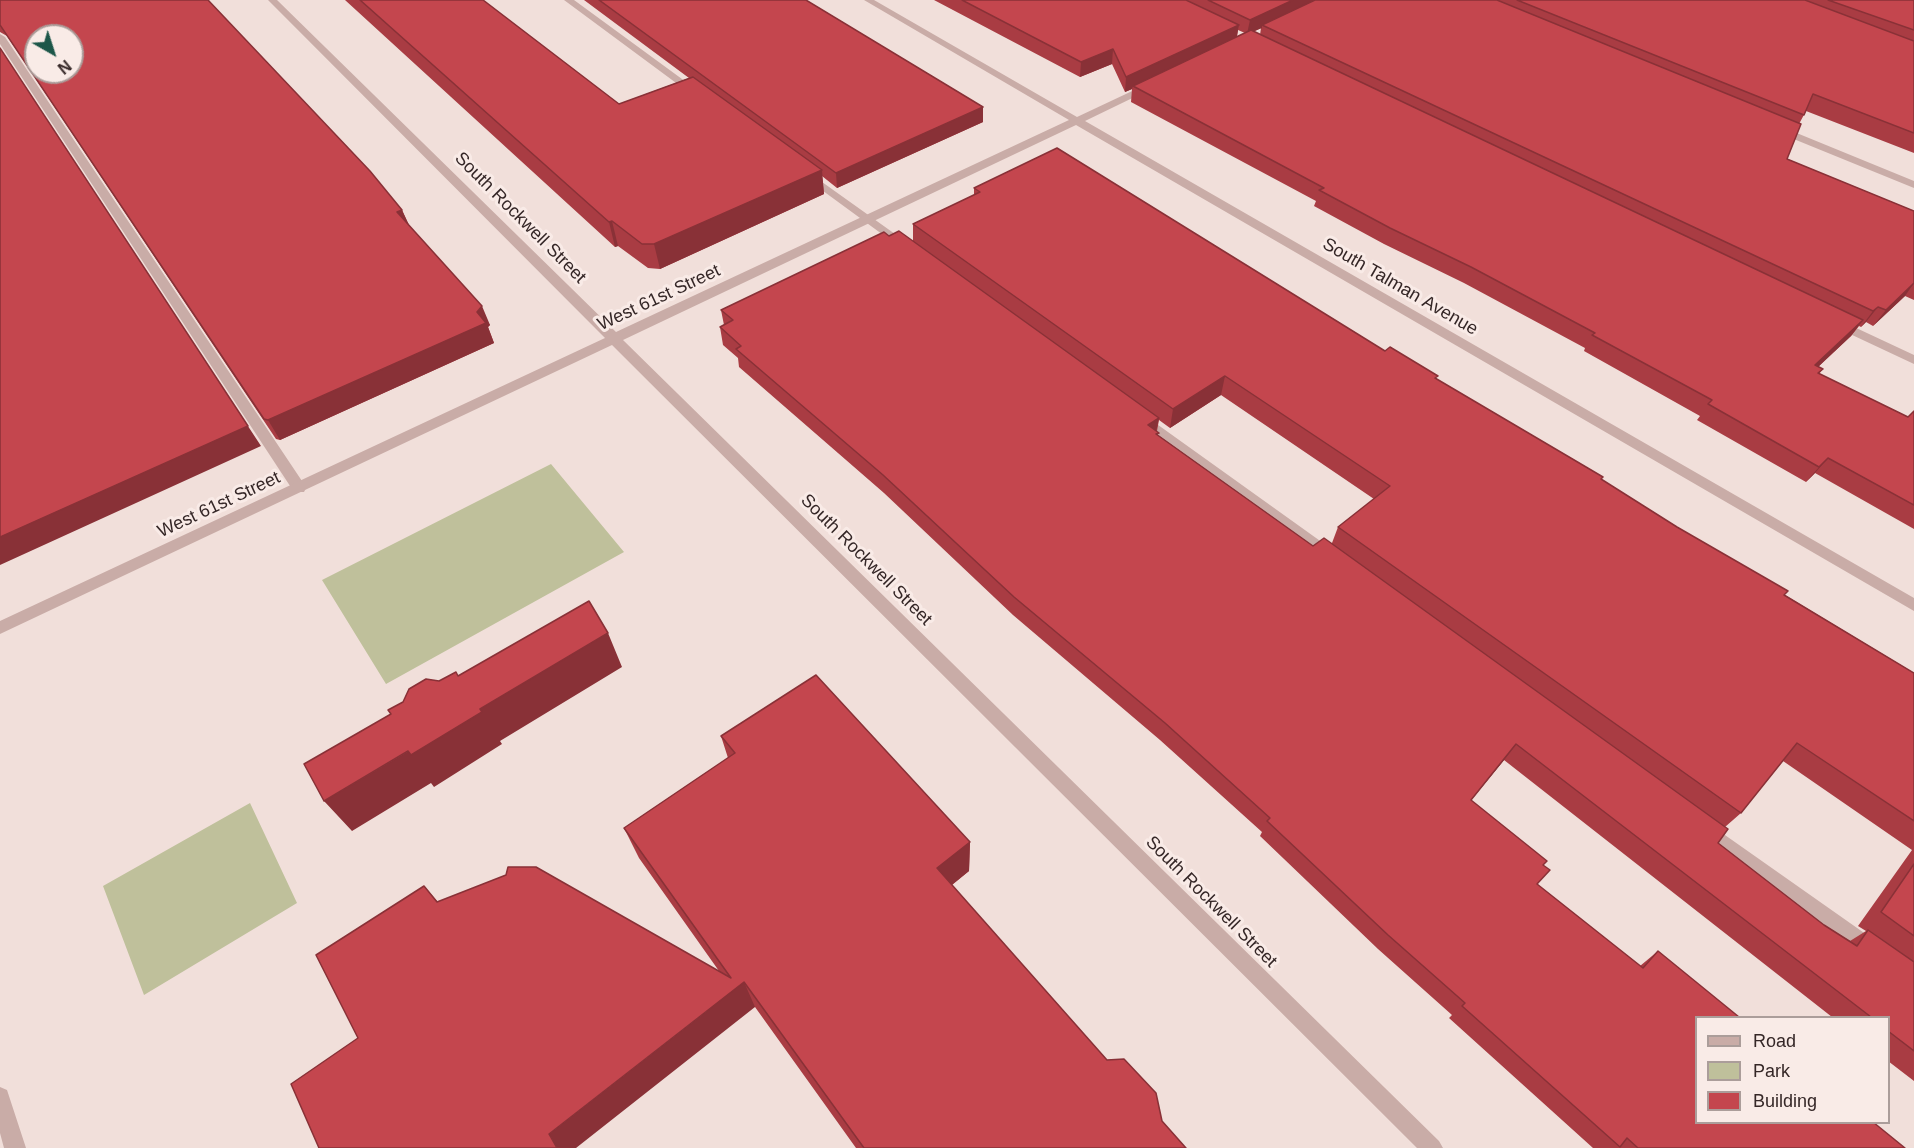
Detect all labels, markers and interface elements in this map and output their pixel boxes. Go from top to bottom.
north arrow [24,24,84,84]
text: N [55,57,74,77]
street label: South Rockwell Street [450,148,590,288]
street label: South Talman Avenue [1318,234,1482,340]
street label: West 61st Street [594,260,724,336]
street label: West 61st Street [154,467,284,543]
street label: South Rockwell Street [796,490,936,630]
street label: South Rockwell Street [1141,832,1281,972]
legend [1695,1016,1890,1124]
text: Road [1753,1031,1796,1051]
text: Park [1753,1061,1790,1081]
text: Building [1753,1091,1817,1111]

